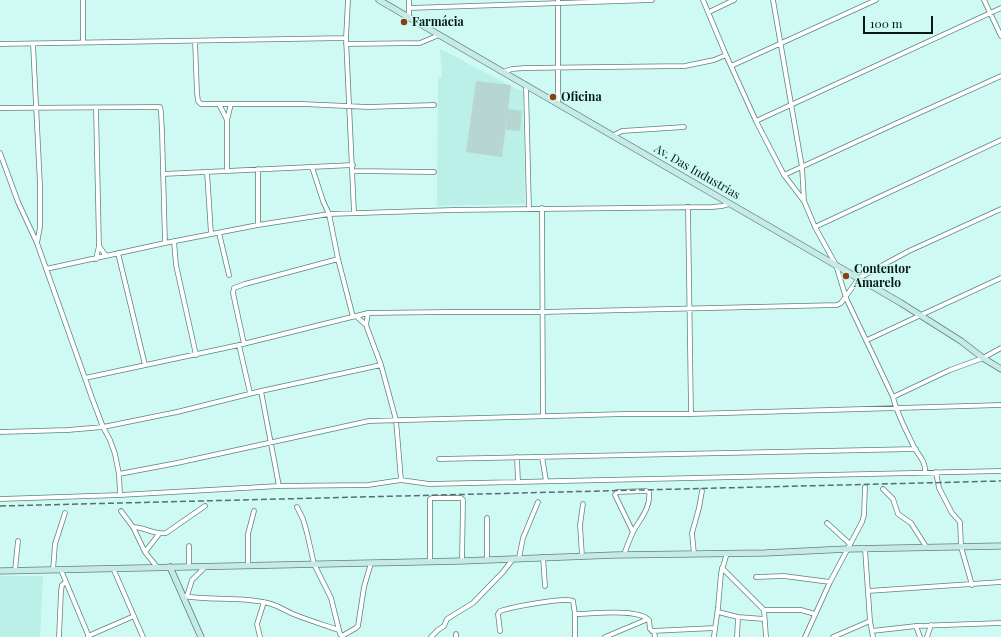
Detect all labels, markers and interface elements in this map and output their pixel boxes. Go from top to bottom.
scale bar [865,8,935,34]
place label: Farmácia [412,15,464,29]
text: 100 m [870,15,902,31]
marker: Farmácia [399,17,409,27]
place label: Oficina [561,90,602,104]
marker: Oficina [548,92,558,102]
street label: Av. Das Industrias [651,142,743,202]
place label: Contentor Amarelo [854,262,911,290]
marker: Contentor Amarelo [841,271,851,281]

